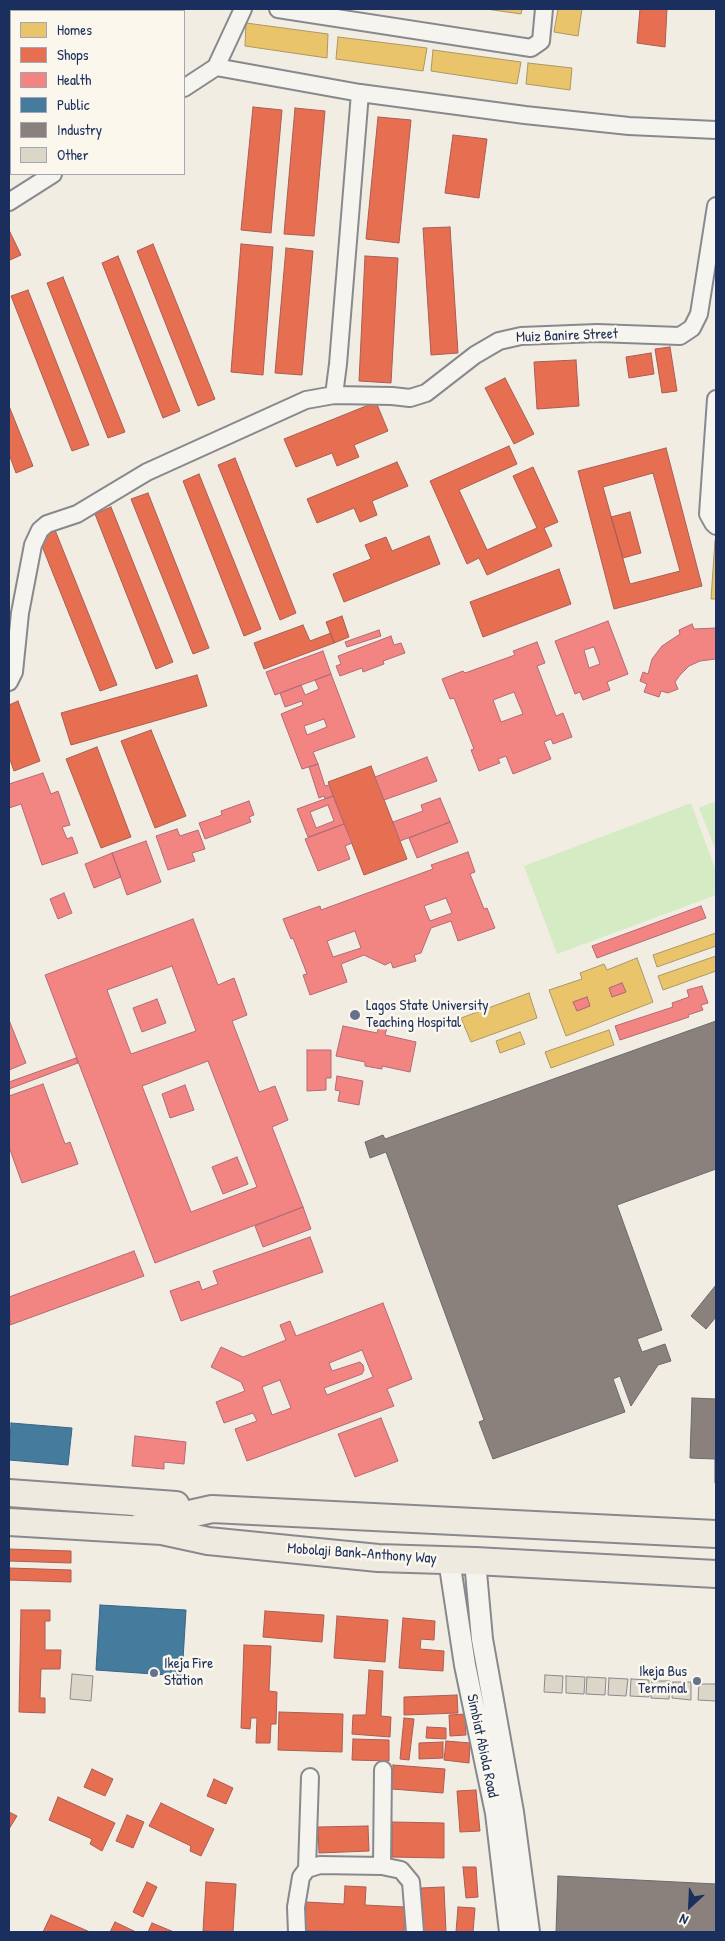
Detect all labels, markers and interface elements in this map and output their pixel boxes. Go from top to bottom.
legend [10,10,185,175]
text: Homes [57,19,92,40]
text: Shops [57,44,88,65]
text: Health [57,69,91,90]
text: Public [57,94,90,115]
text: Industry [57,119,102,140]
text: Other [57,144,89,165]
street label: Muiz Banire Street [516,325,618,347]
place label: Lagos State University Teaching Hospital [366,997,489,1032]
marker: Lagos State University Teaching Hospital [348,1008,362,1022]
street label: Mobolaji Bank-Anthony Way [287,1540,437,1568]
place label: Ikeja Fire Station [164,1655,213,1690]
place label: Ikeja Bus Terminal [638,1663,687,1698]
marker: Ikeja Fire Station [148,1667,160,1679]
marker: Ikeja Bus Terminal [691,1675,703,1687]
street label: Simbiat Abiola Road [462,1693,502,1799]
north arrow [665,1881,715,1931]
text: N [676,1910,691,1930]

